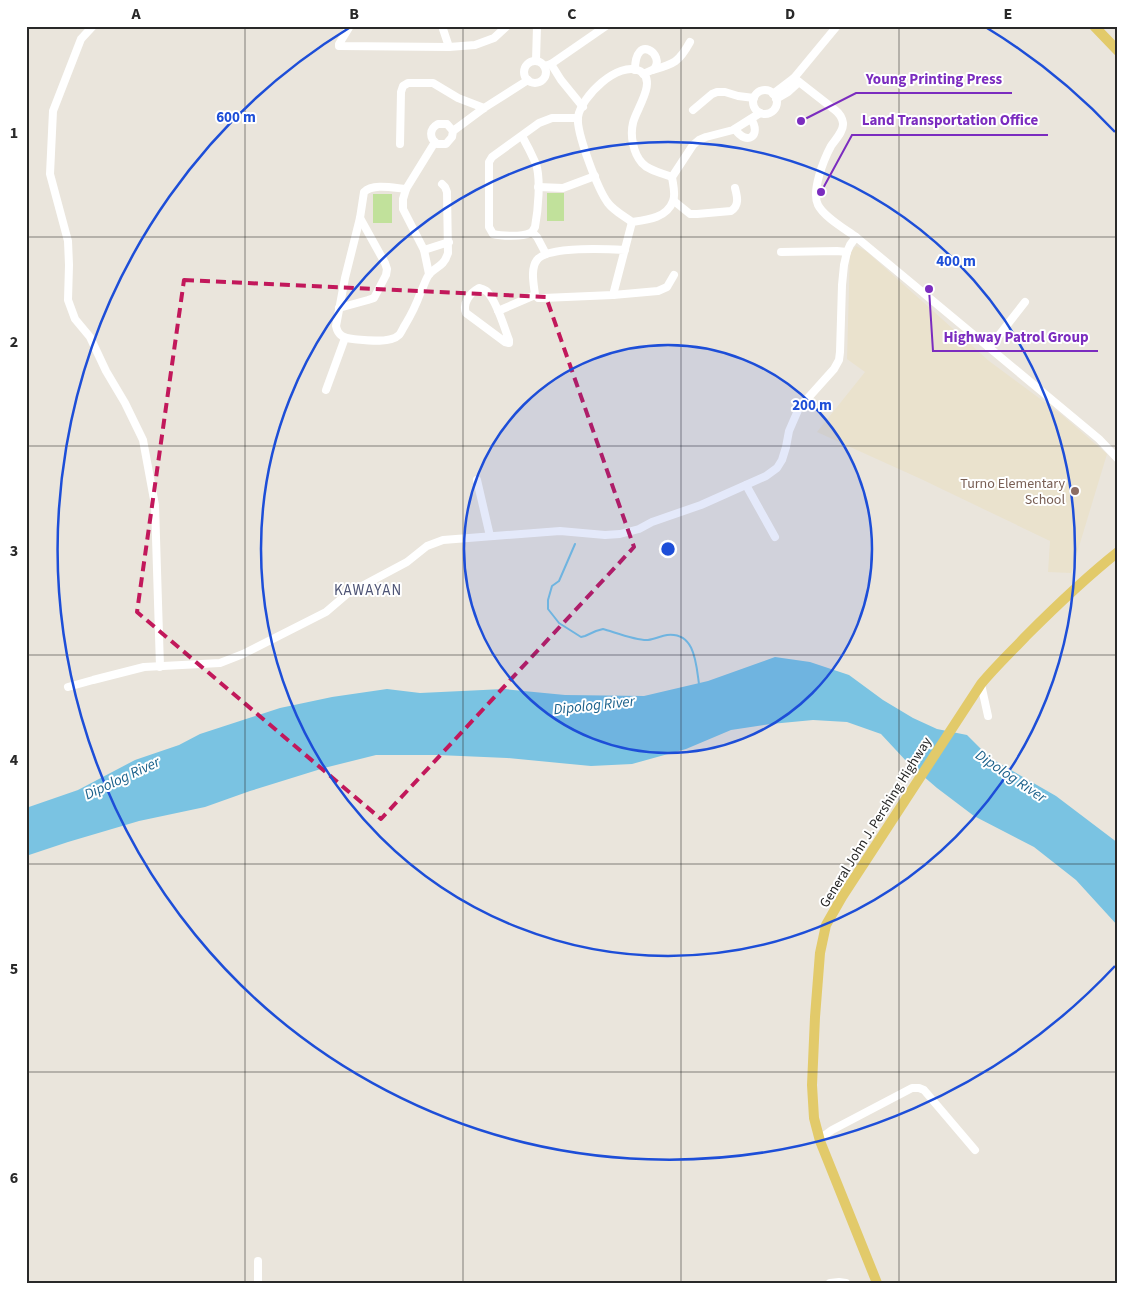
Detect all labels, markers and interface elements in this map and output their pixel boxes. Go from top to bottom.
text: A [130,3,141,25]
text: B [349,3,359,25]
text: C [567,3,577,25]
text: D [785,3,795,25]
text: E [1004,3,1012,25]
callout: Young Printing Press [856,63,1012,93]
text: Young Printing Press [865,69,1003,90]
callout: Land Transportation Office [852,105,1048,135]
text: 600 m [216,107,256,128]
text: Land Transportation Office [862,110,1039,131]
text: 1 [10,122,18,144]
text: 400 m [936,251,976,272]
callout: Highway Patrol Group [933,321,1098,351]
text: Highway Patrol Group [943,327,1089,348]
text: 2 [10,331,18,353]
text: 200 m [792,395,832,416]
place label: Turno Elementary School [960,474,1065,510]
marker: Turno Elementary School [1069,485,1081,497]
text: 3 [10,540,18,562]
centre of rings [659,540,677,558]
district label: KAWAYAN [334,580,402,601]
water label: Dipolog River [552,691,637,720]
street label: General John J. Pershing Highway [815,733,937,912]
water label: Dipolog River [971,745,1051,808]
text: 4 [10,749,19,771]
water label: Dipolog River [81,751,164,805]
text: 5 [10,958,18,980]
text: 6 [10,1167,18,1189]

